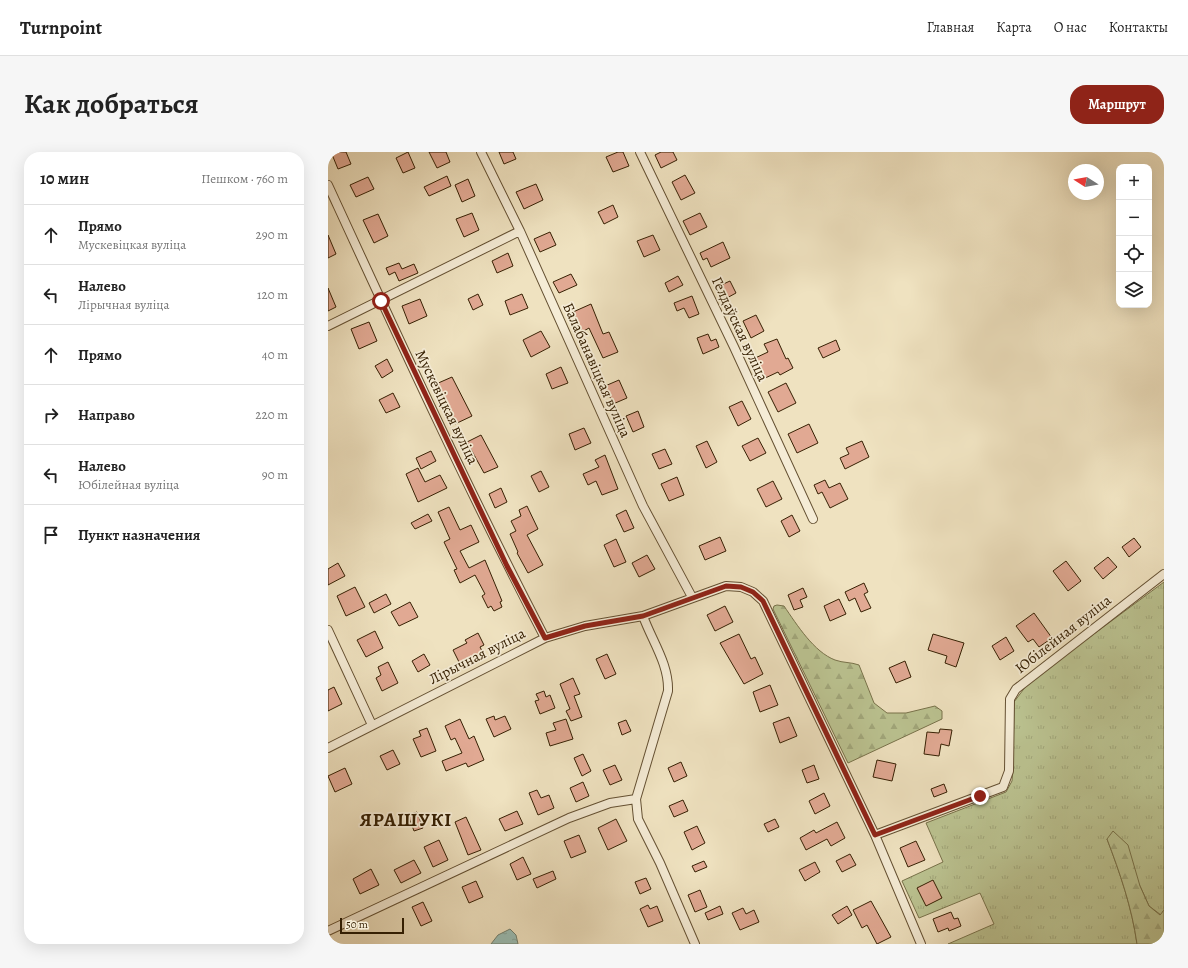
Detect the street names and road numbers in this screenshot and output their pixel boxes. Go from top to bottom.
street label: Гелдаўская вуліца [707,273,773,385]
street label: Балабанавіцкая вуліца [558,299,636,441]
street label: Мускевіцкая вуліца [411,346,483,468]
street label: Юбілейная вуліца [1011,590,1115,678]
street label: Лірычная вуліца [425,623,529,689]

